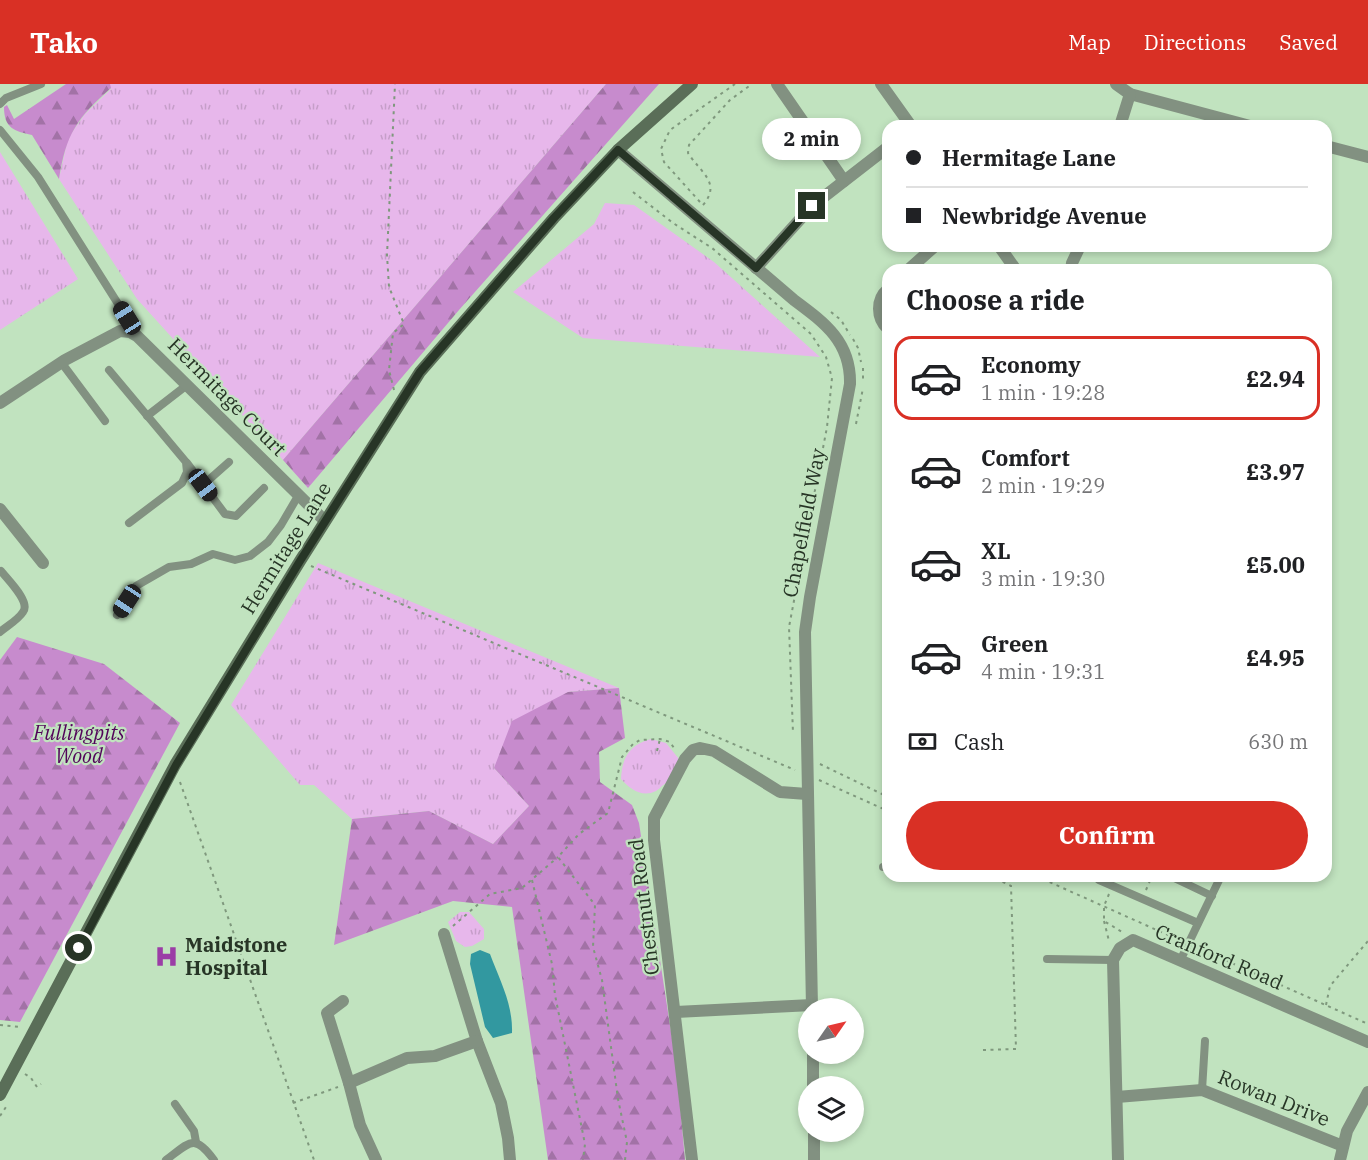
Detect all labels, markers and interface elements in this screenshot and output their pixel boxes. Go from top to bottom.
text: Tako [30,24,98,61]
text: Map [1068,28,1111,56]
text: Directions [1144,28,1246,56]
text: Saved [1279,28,1338,56]
callout: 2 min [762,119,862,161]
text: 2 min [784,125,840,152]
text: Hermitage Lane [942,143,1116,172]
route end [798,192,825,219]
text: Newbridge Avenue [942,201,1147,230]
text: Choose a ride [906,282,1085,317]
car [110,298,144,338]
street label: Hermitage Court [162,332,292,462]
text: Economy [981,350,1081,379]
icon: car [909,351,963,405]
text: £2.94 [1246,364,1305,393]
text: 1 min · 19:28 [981,379,1105,406]
text: Comfort [981,443,1070,472]
icon: car [909,444,963,498]
street label: Chapelfield Way [776,446,831,600]
text: £3.97 [1246,457,1305,486]
car [185,465,221,505]
text: 2 min · 19:29 [981,472,1105,499]
street label: Hermitage Lane [234,477,337,619]
text: XL [981,536,1011,565]
icon: car [909,537,963,591]
text: £5.00 [1246,550,1305,579]
text: 3 min · 19:30 [981,565,1105,592]
car [110,581,144,621]
text: Green [981,629,1048,658]
icon: car [909,630,963,684]
text: £4.95 [1246,643,1305,672]
text: 4 min · 19:31 [981,658,1105,685]
park label: Fullingpits Wood [32,719,125,769]
icon: cash [906,725,939,758]
text: Cash [954,727,1005,756]
text: 630 m [1248,728,1308,755]
button: Confirm [906,801,1308,870]
street label: Chestnut Road [622,837,665,977]
street label: Cranford Road [1151,917,1287,996]
place label: Maidstone Hospital [185,931,287,981]
route start [65,934,92,961]
hospital icon: Maidstone Hospital [154,943,180,969]
north arrow [798,998,864,1064]
map controls [798,998,864,1142]
street label: Rowan Drive [1214,1063,1334,1132]
button: layers [798,1076,864,1142]

